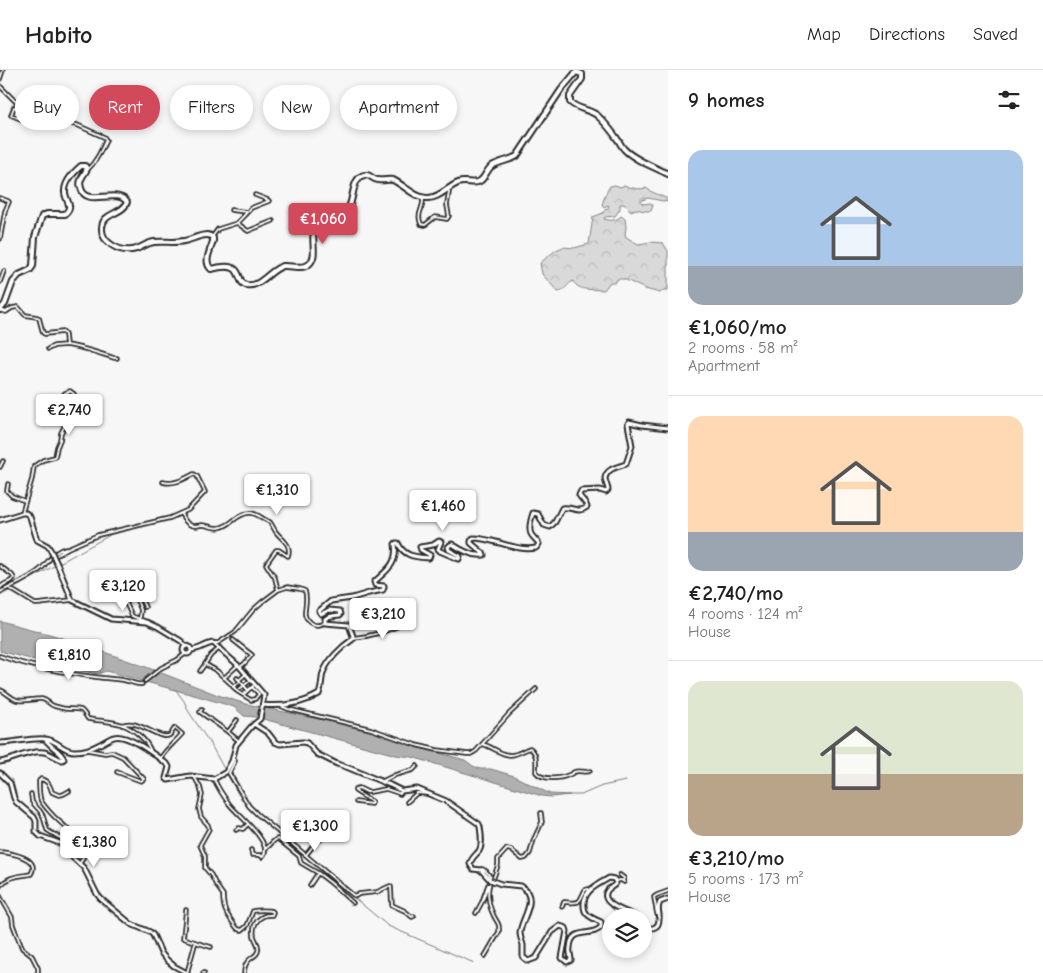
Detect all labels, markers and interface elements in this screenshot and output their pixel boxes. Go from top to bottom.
text: Habito [25,21,92,49]
text: Map [807,24,841,45]
text: Directions [869,24,945,45]
text: Saved [973,24,1018,45]
chip: Buy [15,85,79,130]
chip: Rent [89,85,160,130]
chip: Filters [170,85,253,130]
chip: New [263,85,330,130]
chip: Apartment [340,85,457,130]
icon: filters [995,86,1023,114]
text: 9 homes [688,88,764,112]
icon: home [811,183,901,273]
pin: €1,060 [282,202,364,245]
text: €1,060 [299,210,347,228]
text: €1,060/mo [688,315,787,339]
text: 2 rooms · 58 m² [688,339,798,357]
text: Apartment [688,357,760,375]
pin: €2,740 [28,394,110,436]
text: €2,740 [47,401,91,419]
icon: home [811,448,901,538]
pin: €1,310 [236,474,318,516]
text: €1,310 [255,481,299,499]
pin: €1,460 [402,490,484,532]
text: €1,460 [420,497,466,515]
pin: €3,120 [82,570,164,612]
text: €3,120 [100,577,146,595]
text: €2,740/mo [688,581,783,605]
pin: €3,210 [342,598,424,640]
text: €3,210 [360,605,406,623]
text: 4 rooms · 124 m² [688,605,802,623]
text: House [688,623,731,641]
pin: €1,810 [28,638,110,681]
text: €1,810 [47,646,91,664]
icon: home [811,713,901,803]
pin: €1,300 [274,810,356,852]
text: €1,300 [292,817,338,835]
pin: €1,380 [53,826,135,868]
text: €1,380 [71,833,117,851]
text: €3,210/mo [688,846,784,870]
text: 5 rooms · 173 m² [688,870,803,888]
text: House [688,888,731,906]
map controls [602,908,652,958]
button: layers [602,908,652,958]

